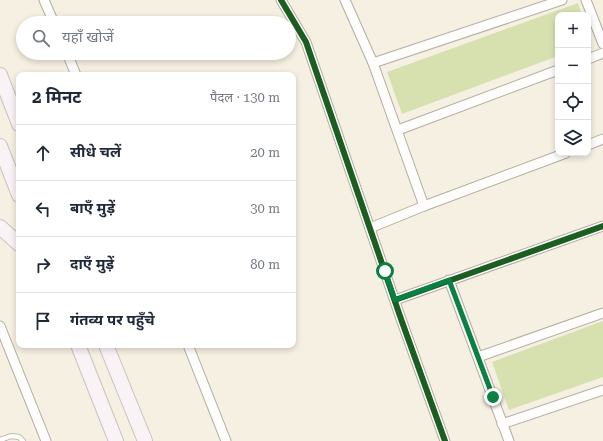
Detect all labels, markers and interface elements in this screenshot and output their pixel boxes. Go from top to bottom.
map controls [555,12,591,156]
button: + [555,12,591,48]
search box [16,16,296,60]
icon: search [30,27,52,49]
text: यहाँ खोजें [62,28,114,46]
button: − [555,48,591,84]
button: locate [555,84,591,120]
text: 2 मिनट [32,87,82,107]
text: पैदल · 130 m [210,90,280,105]
button: layers [555,120,591,156]
icon: ahead [32,142,54,164]
text: सीधे चलें [70,143,121,161]
text: 20 m [250,145,280,160]
icon: left [32,198,54,220]
text: बाएँ मुड़ें [70,199,115,217]
text: 30 m [250,201,280,216]
icon: right [32,254,54,276]
text: दाएँ मुड़ें [70,255,114,273]
text: 80 m [250,257,280,272]
route start [376,262,394,280]
icon: arrive [32,310,54,332]
text: गंतव्य पर पहुँचे [70,311,155,329]
route end [484,388,502,406]

